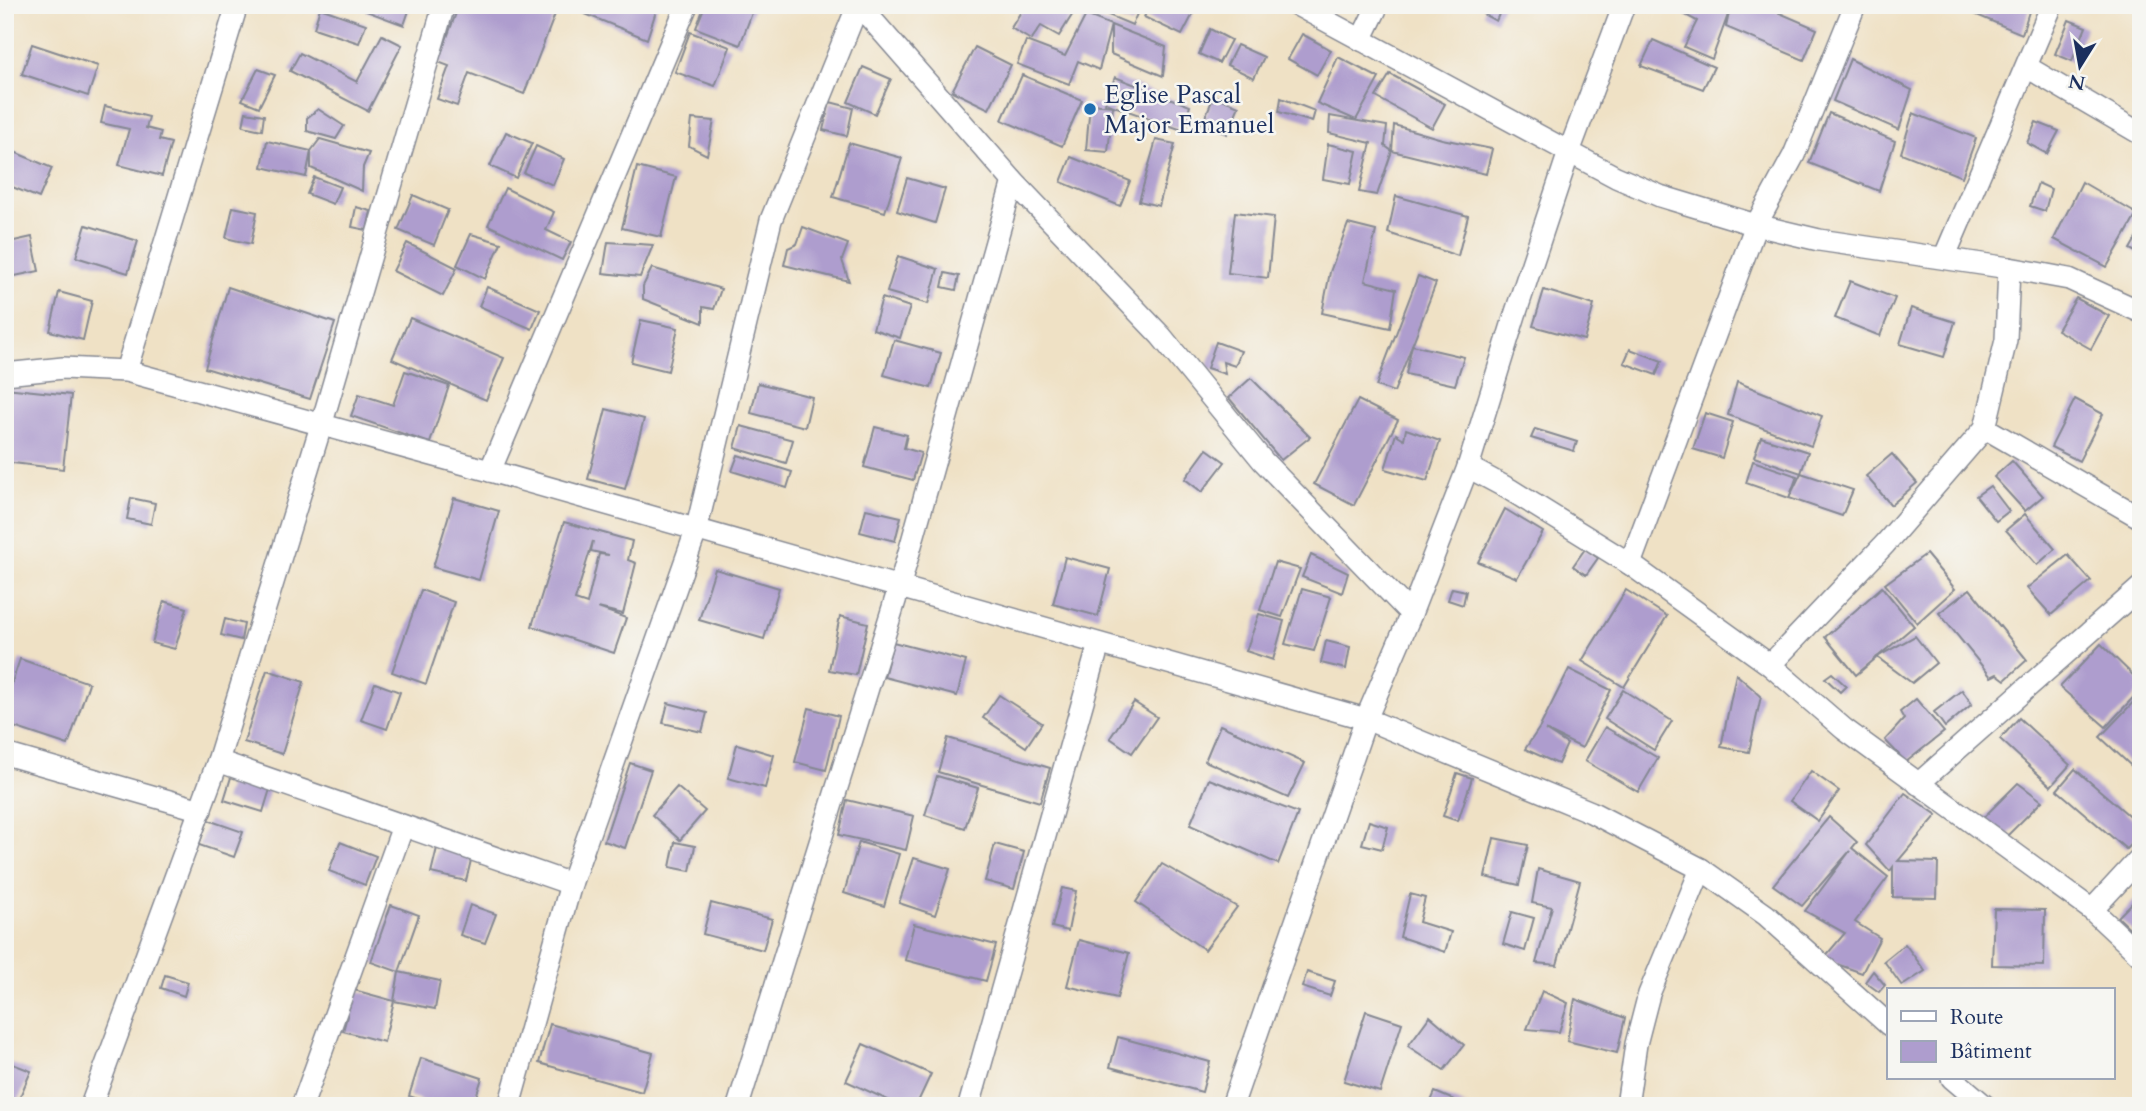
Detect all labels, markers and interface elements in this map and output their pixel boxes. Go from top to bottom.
north arrow [2044,32,2114,102]
text: N [2066,67,2088,96]
place label: Eglise Pascal Major Emanuel [1104,77,1275,142]
marker: Eglise Pascal Major Emanuel [1082,101,1098,117]
legend [1887,988,2114,1080]
text: Route [1950,1003,2004,1032]
text: Bâtiment [1950,1037,2032,1066]

